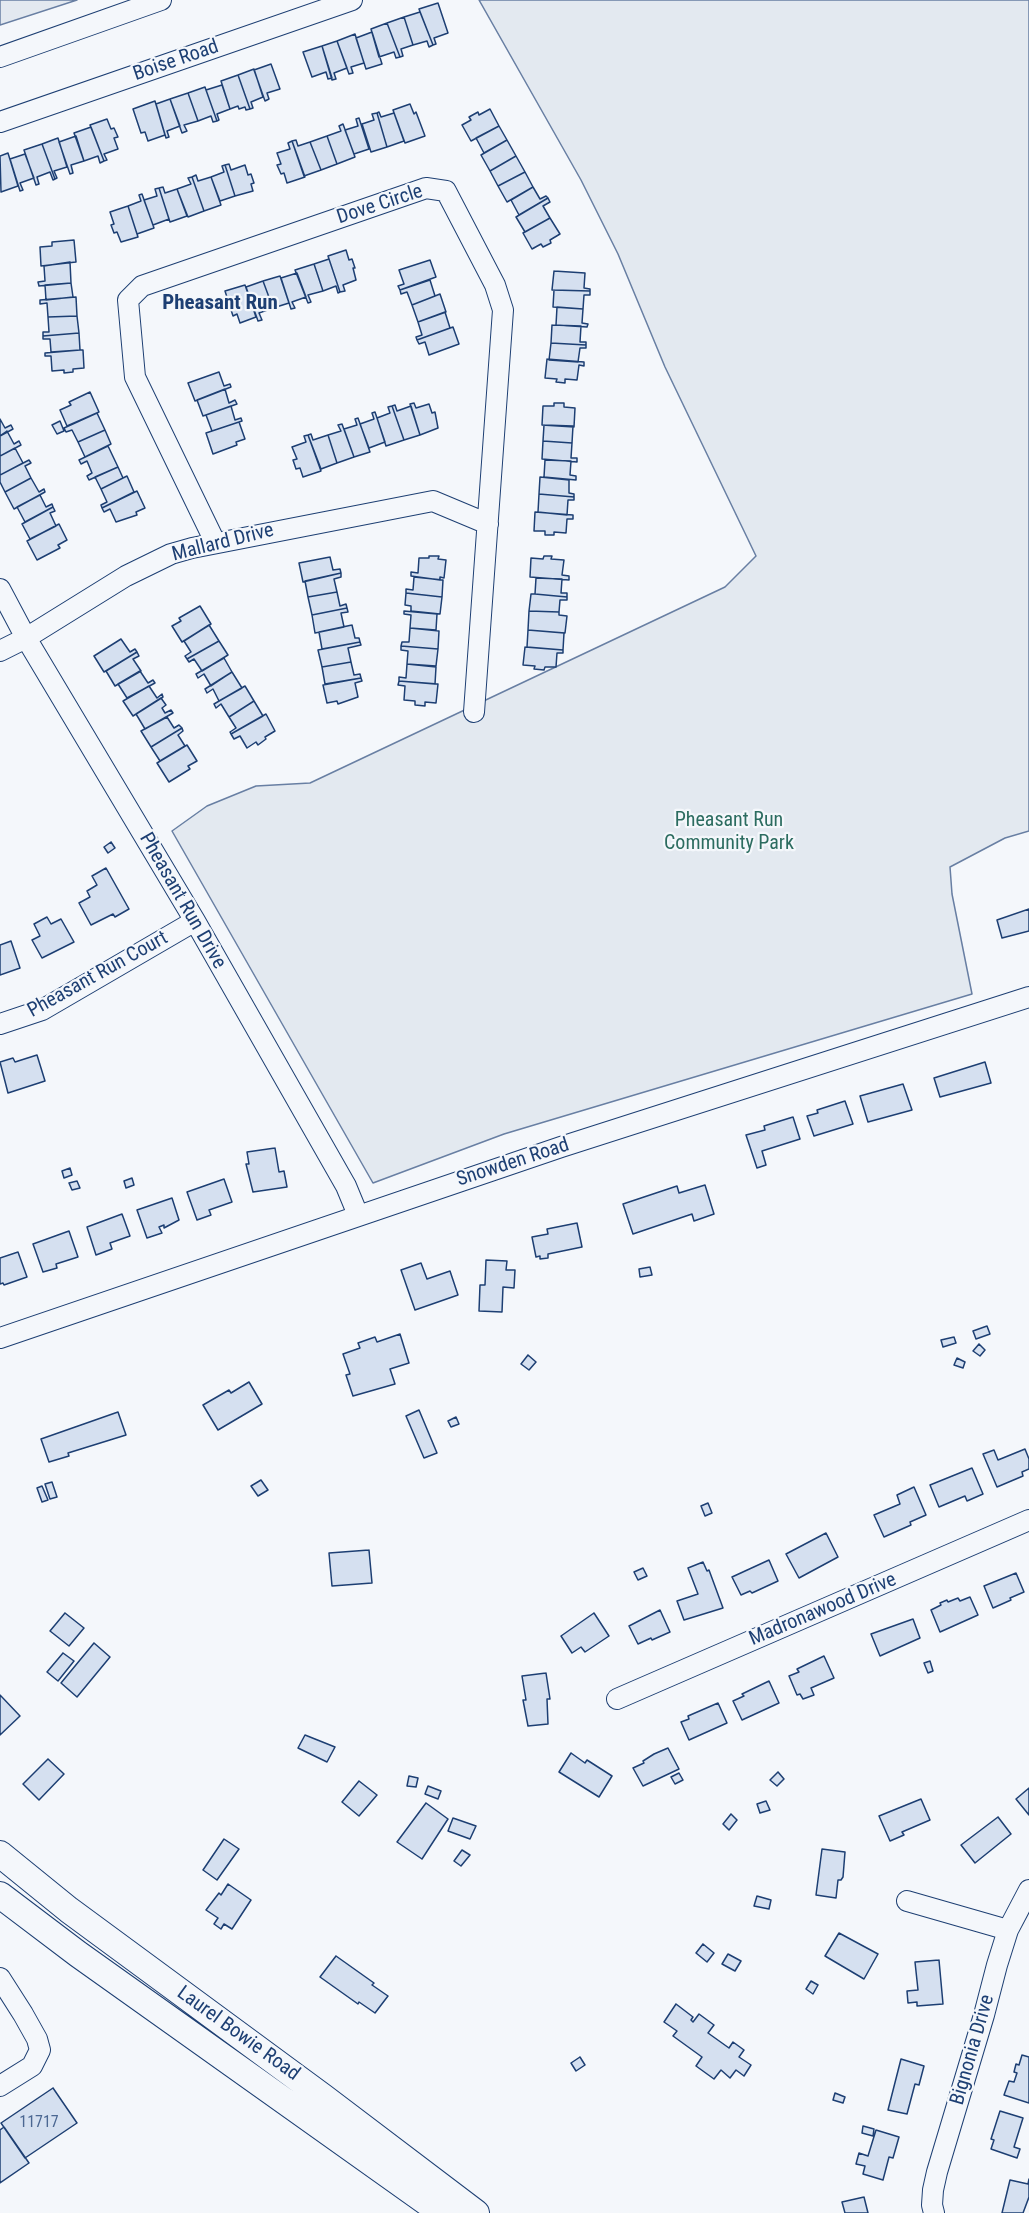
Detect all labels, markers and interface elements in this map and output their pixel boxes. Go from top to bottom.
street label: Boise Road [130,35,222,87]
street label: Dove Circle [334,180,426,230]
district label: Pheasant Run [162,291,278,317]
street label: Mallard Drive [170,519,276,567]
park label: Pheasant Run Community Park [664,809,794,856]
street label: Pheasant Run Drive [133,829,231,973]
street label: Pheasant Run Court [24,927,172,1023]
street label: Snowden Road [454,1134,572,1192]
street label: Madronawood Drive [746,1568,900,1652]
street label: Laurel Bowie Road [172,1981,304,2087]
street label: Bignonia Drive [946,1992,1000,2108]
house number: 11717 [19,2113,59,2133]

